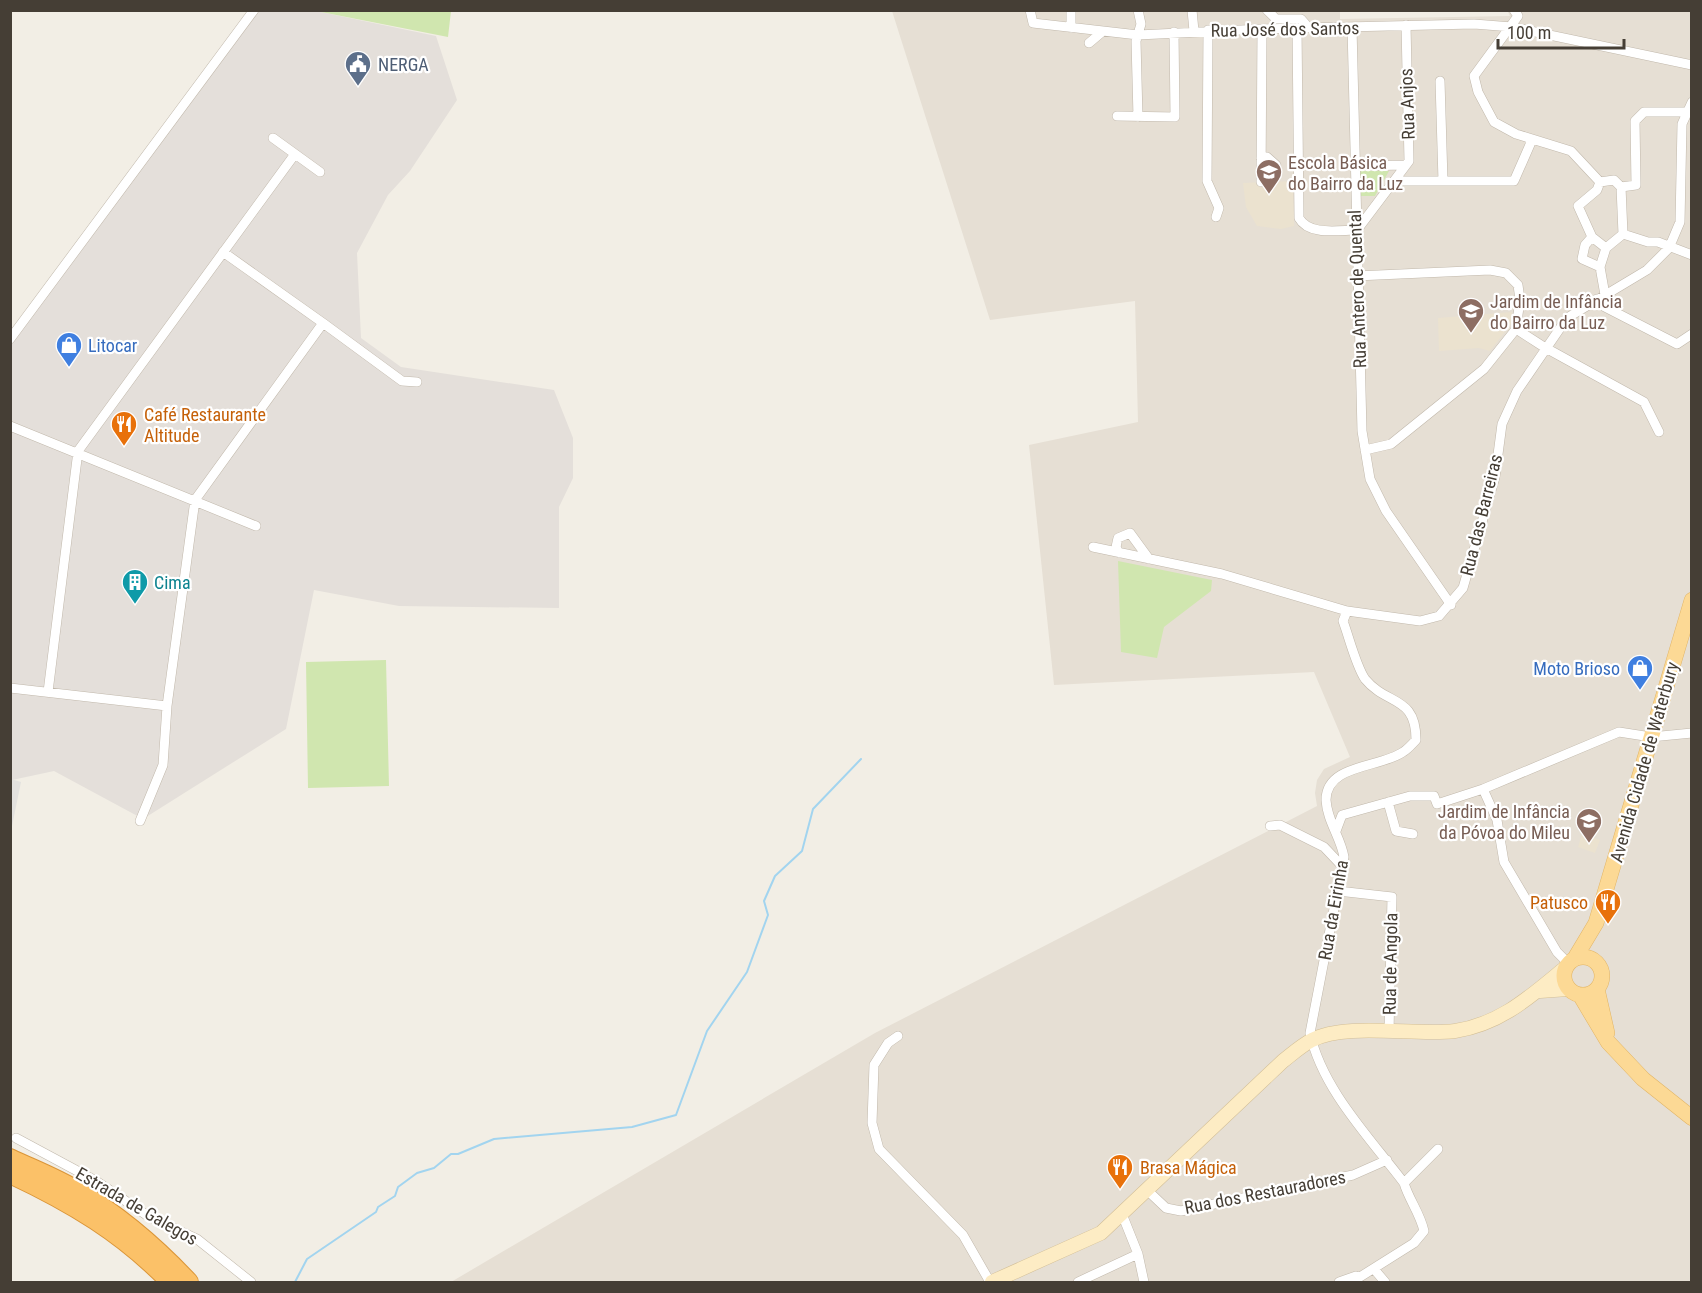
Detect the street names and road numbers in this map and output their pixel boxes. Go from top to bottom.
street label: Rua José dos Santos [1210,17,1360,41]
street label: Rua Anjos [1395,68,1419,140]
street label: Rua Antero de Quental [1344,209,1370,369]
street label: Rua das Barreiras [1456,452,1506,578]
street label: Avenida Cidade de Waterbury [1605,659,1683,865]
street label: Rua da Eirinha [1314,858,1352,962]
street label: Rua de Angola [1379,913,1401,1015]
street label: Estrada de Galegos [72,1163,202,1249]
street label: Rua dos Restauradores [1183,1166,1347,1218]

